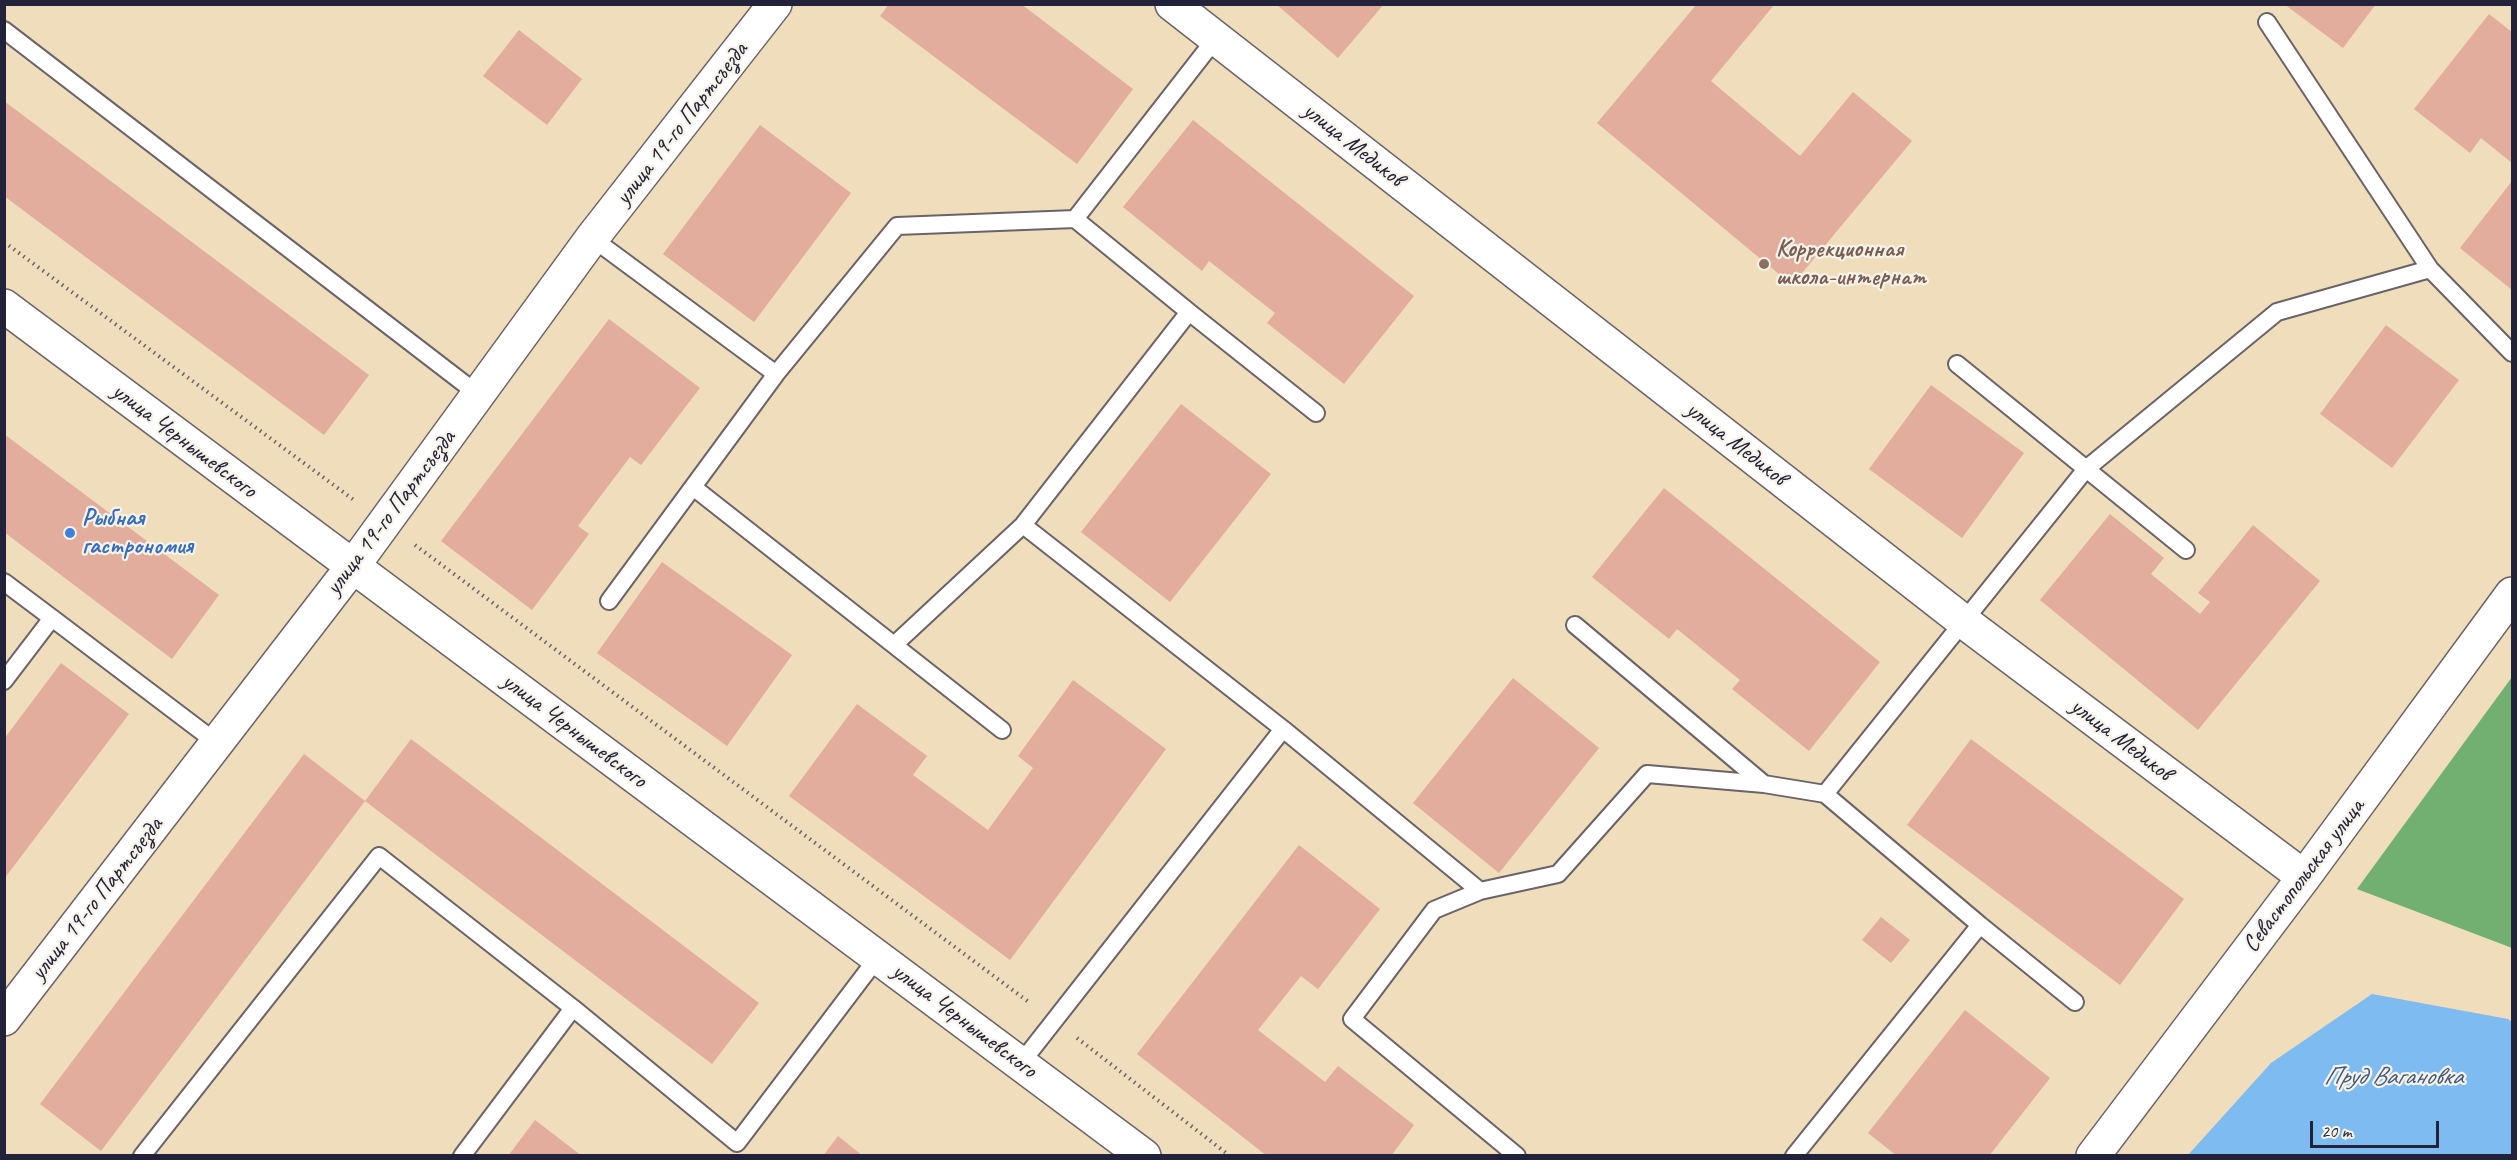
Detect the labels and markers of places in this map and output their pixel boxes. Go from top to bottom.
place label: Коррекционная школа-интернат [1776,236,1926,292]
marker: Коррекционная школа-интернат [1757,257,1771,271]
place label: Рыбная гастрономия [82,505,193,561]
marker: Рыбная гастрономия [63,526,77,540]

